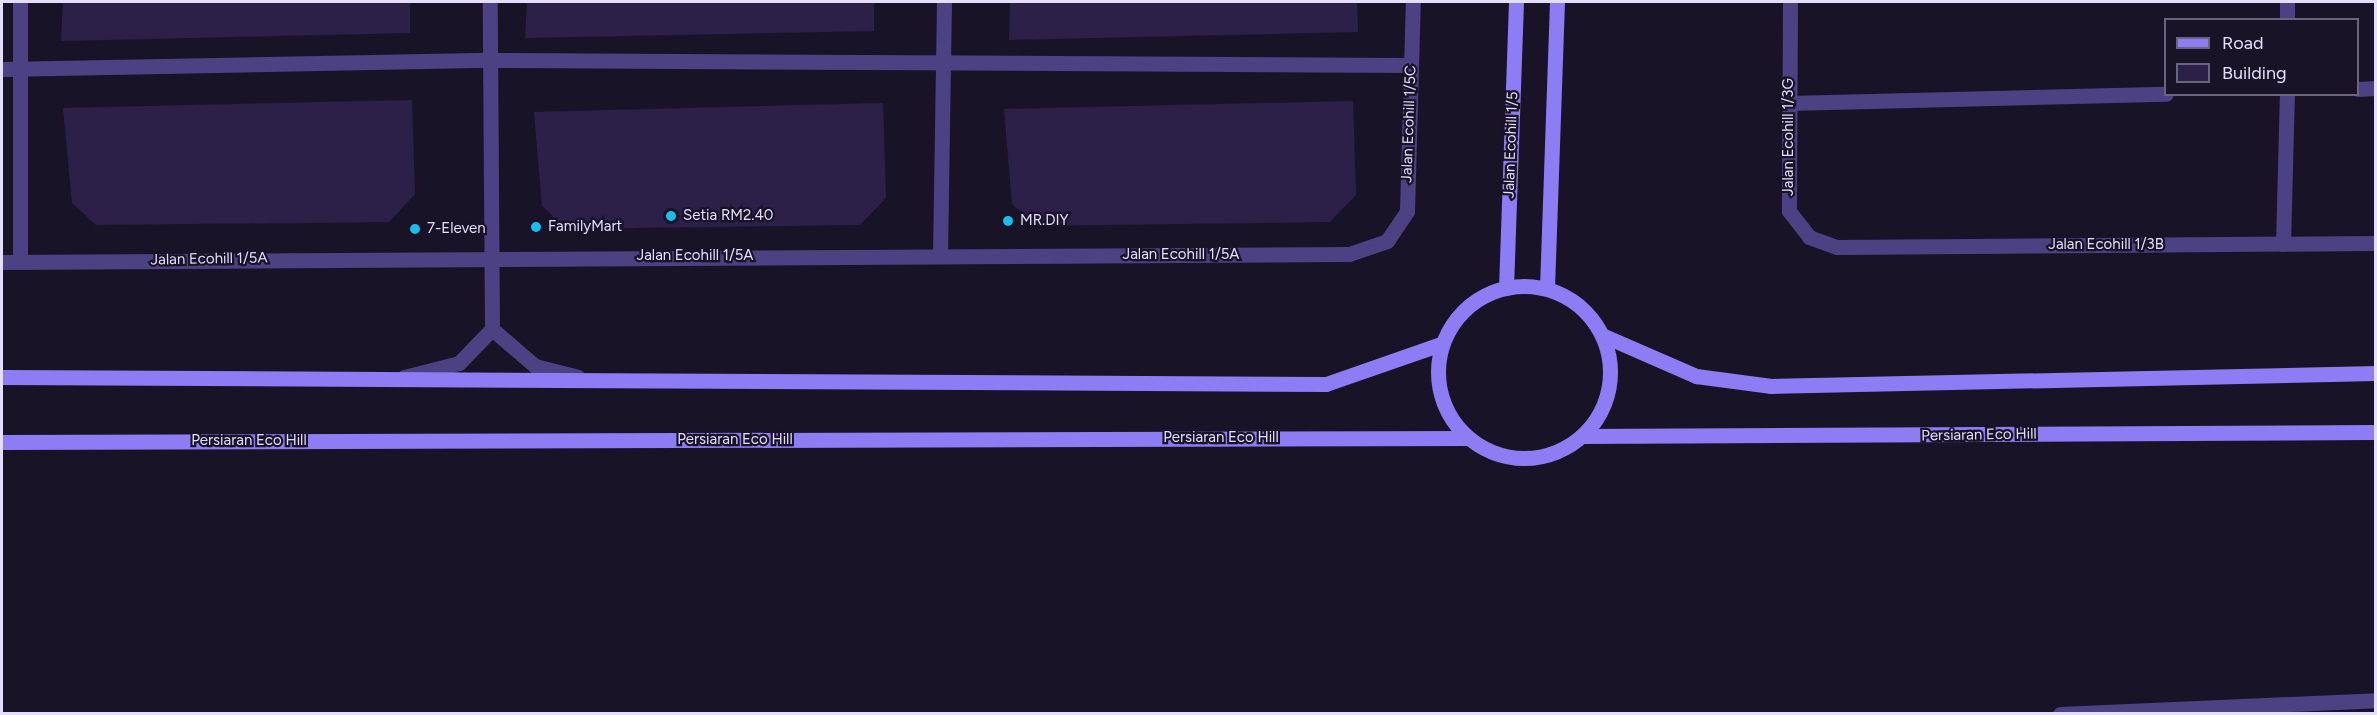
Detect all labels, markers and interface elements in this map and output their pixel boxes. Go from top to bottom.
legend [2164,18,2359,96]
text: Road [2222,32,2263,54]
text: Building [2222,62,2287,84]
street label: Jalan Ecohill 1/5C [1398,65,1420,183]
street label: Jalan Ecohill 1/3G [1780,78,1798,196]
street label: Jalan Ecohill 1/5 [1500,91,1522,199]
place label: Setia RM2.40 [683,207,773,225]
marker: Setia RM2.40 [664,209,678,223]
place label: MR.DIY [1020,212,1069,230]
marker: MR.DIY [1001,214,1015,228]
place label: FamilyMart [548,218,622,236]
place label: 7-Eleven [427,220,486,238]
marker: FamilyMart [529,220,543,234]
marker: 7-Eleven [408,222,422,236]
street label: Jalan Ecohill 1/3B [2048,236,2164,254]
street label: Jalan Ecohill 1/5A [1122,246,1240,264]
street label: Jalan Ecohill 1/5A [636,247,754,265]
street label: Jalan Ecohill 1/5A [150,249,268,269]
street label: Persiaran Eco Hill [1921,425,2037,445]
street label: Persiaran Eco Hill [1163,429,1279,447]
street label: Persiaran Eco Hill [677,431,793,449]
street label: Persiaran Eco Hill [191,432,307,450]

